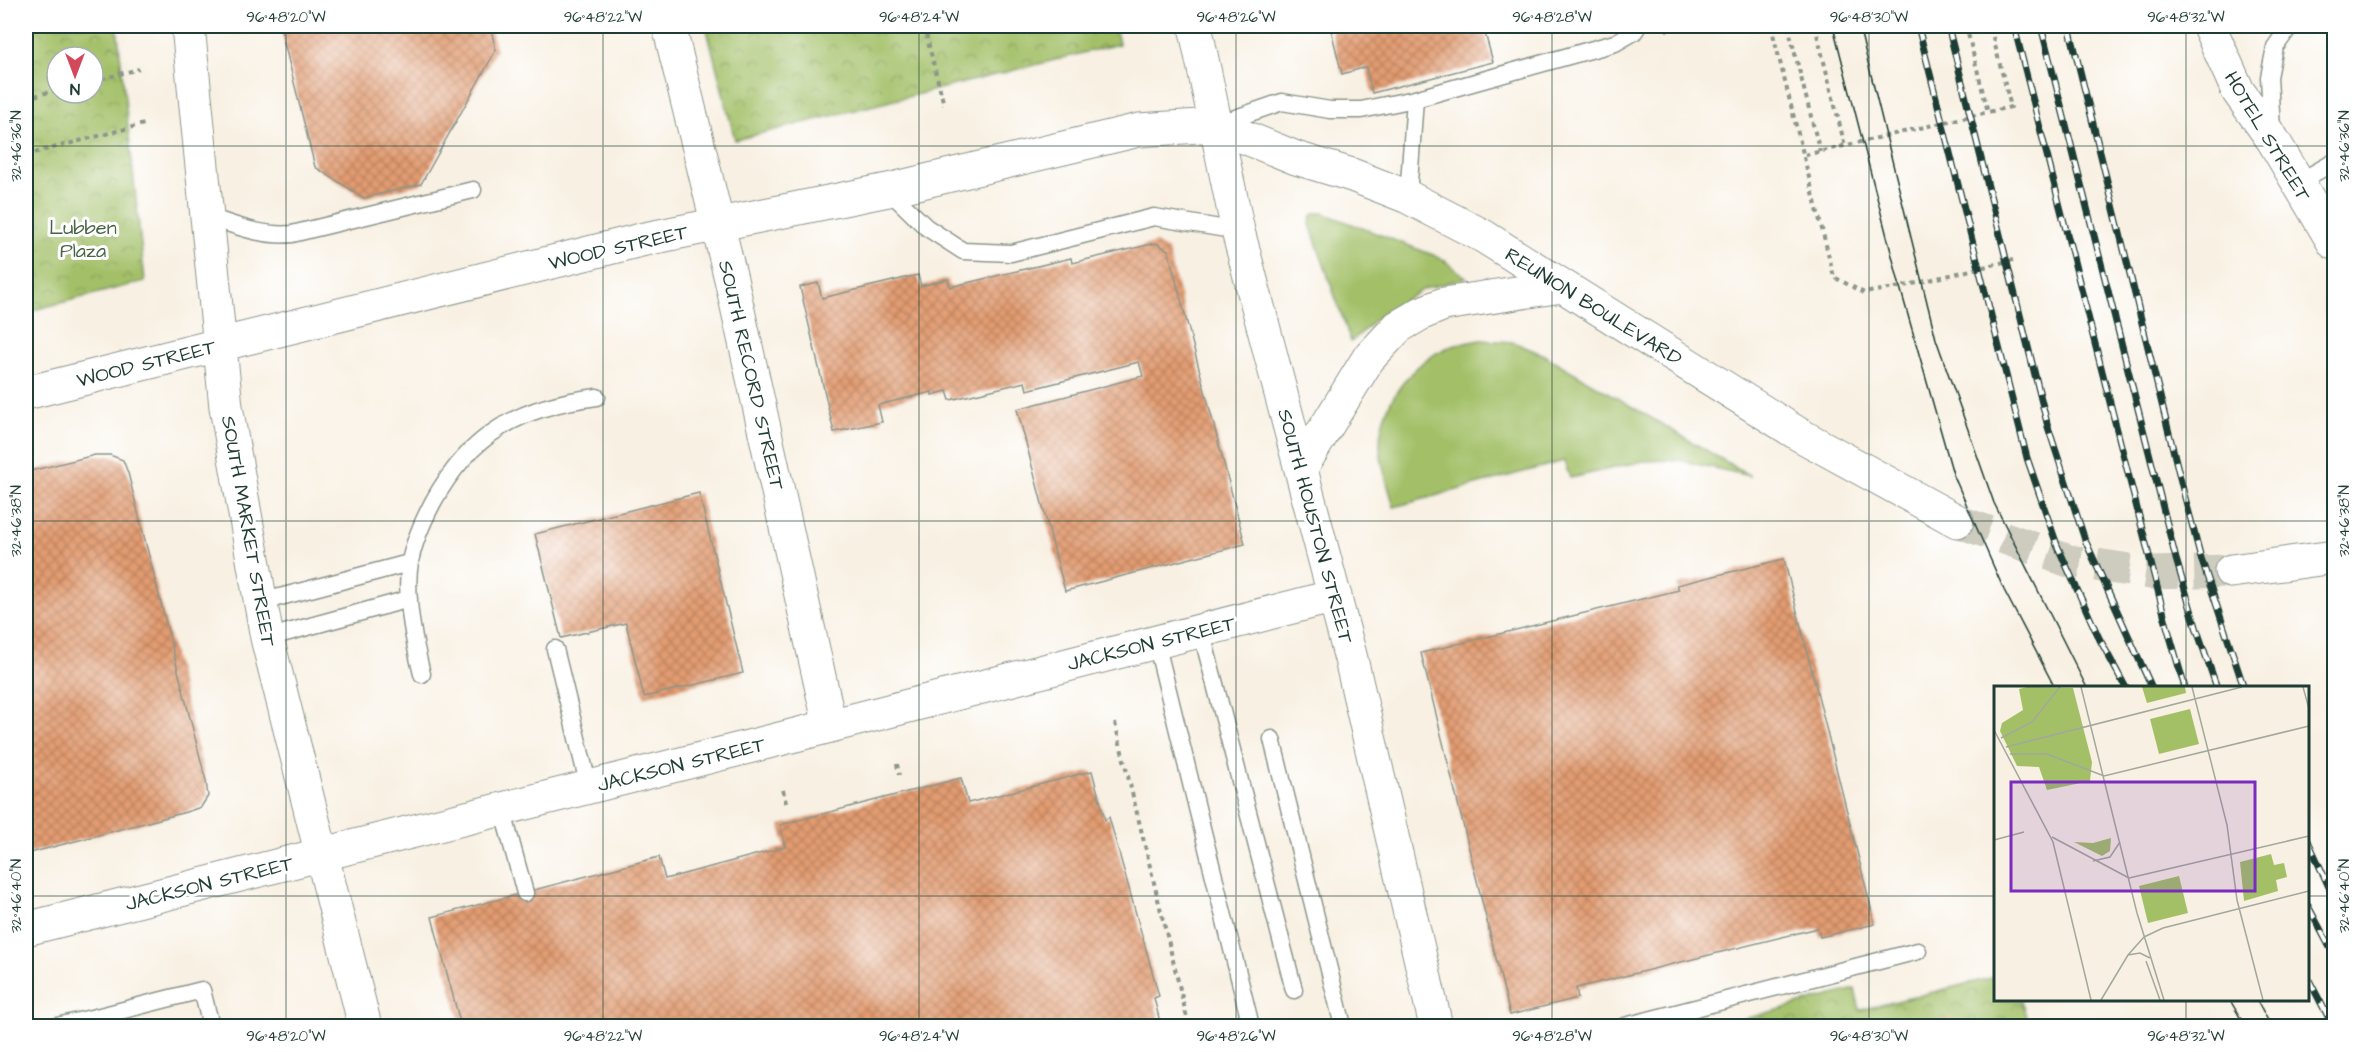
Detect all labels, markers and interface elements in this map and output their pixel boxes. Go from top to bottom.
text: 96°48'20"W [246,7,326,28]
text: 96°48'22"W [564,7,642,28]
text: 96°48'24"W [879,7,959,28]
text: 96°48'26"W [1196,7,1276,28]
text: 96°48'28"W [1512,7,1592,28]
text: 96°48'30"W [1830,7,1908,28]
text: 96°48'32"W [2147,7,2225,28]
north arrow [45,45,105,105]
street label: HOTEL STREET [2217,66,2317,207]
text: N [70,78,80,100]
text: 32°46'36"N [6,110,27,182]
text: 32°46'36"N [2334,110,2355,182]
park label: Lubben Plaza [49,214,117,265]
street label: WOOD STREET [546,218,691,278]
street label: REUNION BOULEVARD [1500,241,1687,373]
street label: SOUTH RECORD STREET [711,258,791,493]
street label: WOOD STREET [74,333,219,395]
street label: SOUTH HOUSTON STREET [1270,406,1360,647]
street label: SOUTH MARKET STREET [214,414,282,649]
text: 32°46'38"N [6,485,27,557]
text: 32°46'38"N [2334,485,2355,557]
street label: JACKSON STREET [1064,609,1239,678]
inset map [1994,686,2309,1001]
street label: JACKSON STREET [594,730,769,799]
street label: JACKSON STREET [122,849,297,918]
text: 32°46'40"N [6,859,27,933]
text: 32°46'40"N [2334,859,2355,933]
text: 96°48'20"W [246,1026,326,1047]
text: 96°48'22"W [564,1026,642,1047]
text: 96°48'24"W [879,1026,959,1047]
text: 96°48'26"W [1196,1026,1276,1047]
text: 96°48'28"W [1512,1026,1592,1047]
text: 96°48'30"W [1830,1026,1908,1047]
text: 96°48'32"W [2147,1026,2225,1047]

